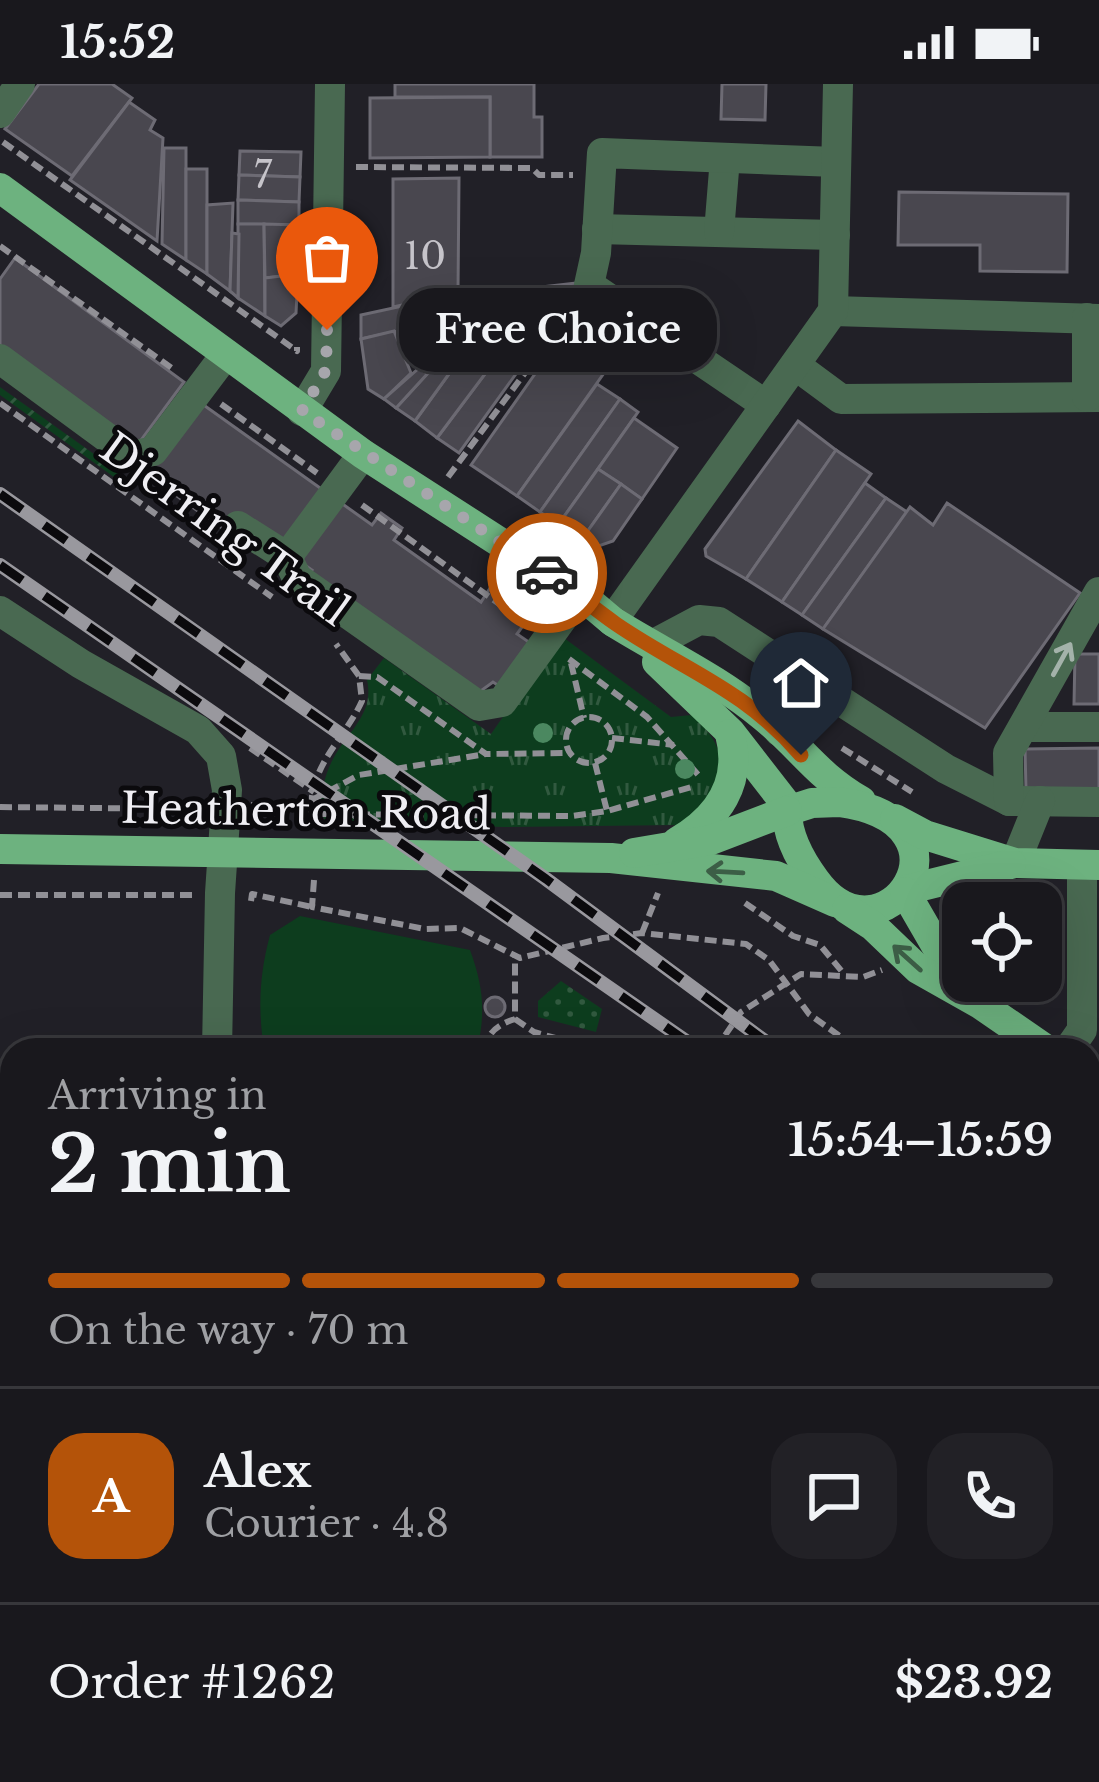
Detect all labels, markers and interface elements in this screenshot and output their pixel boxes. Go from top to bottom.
text: 15:52 [60,14,175,70]
house number: 7 [254,153,273,198]
pin [276,207,378,330]
icon: bag [294,225,360,291]
house number: 10 [404,234,446,279]
callout: Free Choice [399,288,717,372]
text: Free Choice [435,305,681,354]
street label: Djerring Trail [91,421,359,637]
courier [487,513,607,633]
icon: car [514,540,580,606]
pin [750,632,852,755]
one-way arrow [1051,643,1074,678]
icon: home [768,650,834,716]
street label: Heatherton Road [121,782,491,840]
one-way arrow [706,860,745,883]
map controls [942,882,1062,1002]
button: locate [942,882,1062,1002]
one-way arrow [893,945,923,972]
text: Arriving in [48,1071,267,1120]
text: 15:54–15:59 [788,1112,1053,1168]
text: 2 min [48,1116,291,1213]
text: On the way · 70 m [48,1306,408,1355]
button: chat [771,1433,897,1559]
button: phone [927,1433,1053,1559]
text: Alex [204,1443,311,1499]
text: A [93,1468,129,1524]
text: Courier · 4.8 [204,1499,449,1548]
text: Order #1262 [48,1654,335,1710]
text: $23.92 [895,1654,1053,1710]

